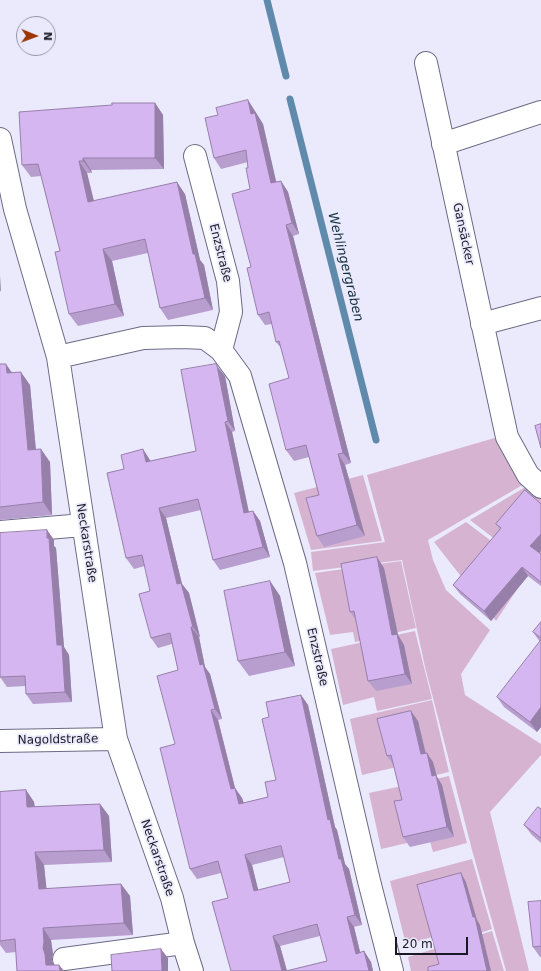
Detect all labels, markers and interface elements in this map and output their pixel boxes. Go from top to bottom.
north arrow [16,16,56,56]
text: N [41,31,54,41]
street label: Gansäcker [449,202,477,266]
water label: Wehlingergraben [324,211,366,323]
street label: Enzstraße [206,222,234,284]
street label: Neckarstraße [73,502,99,584]
street label: Enzstraße [303,626,331,688]
street label: Nagoldstraße [18,732,98,748]
street label: Neckarstraße [137,818,177,898]
scale bar [397,929,470,955]
text: 20 m [402,937,433,951]

